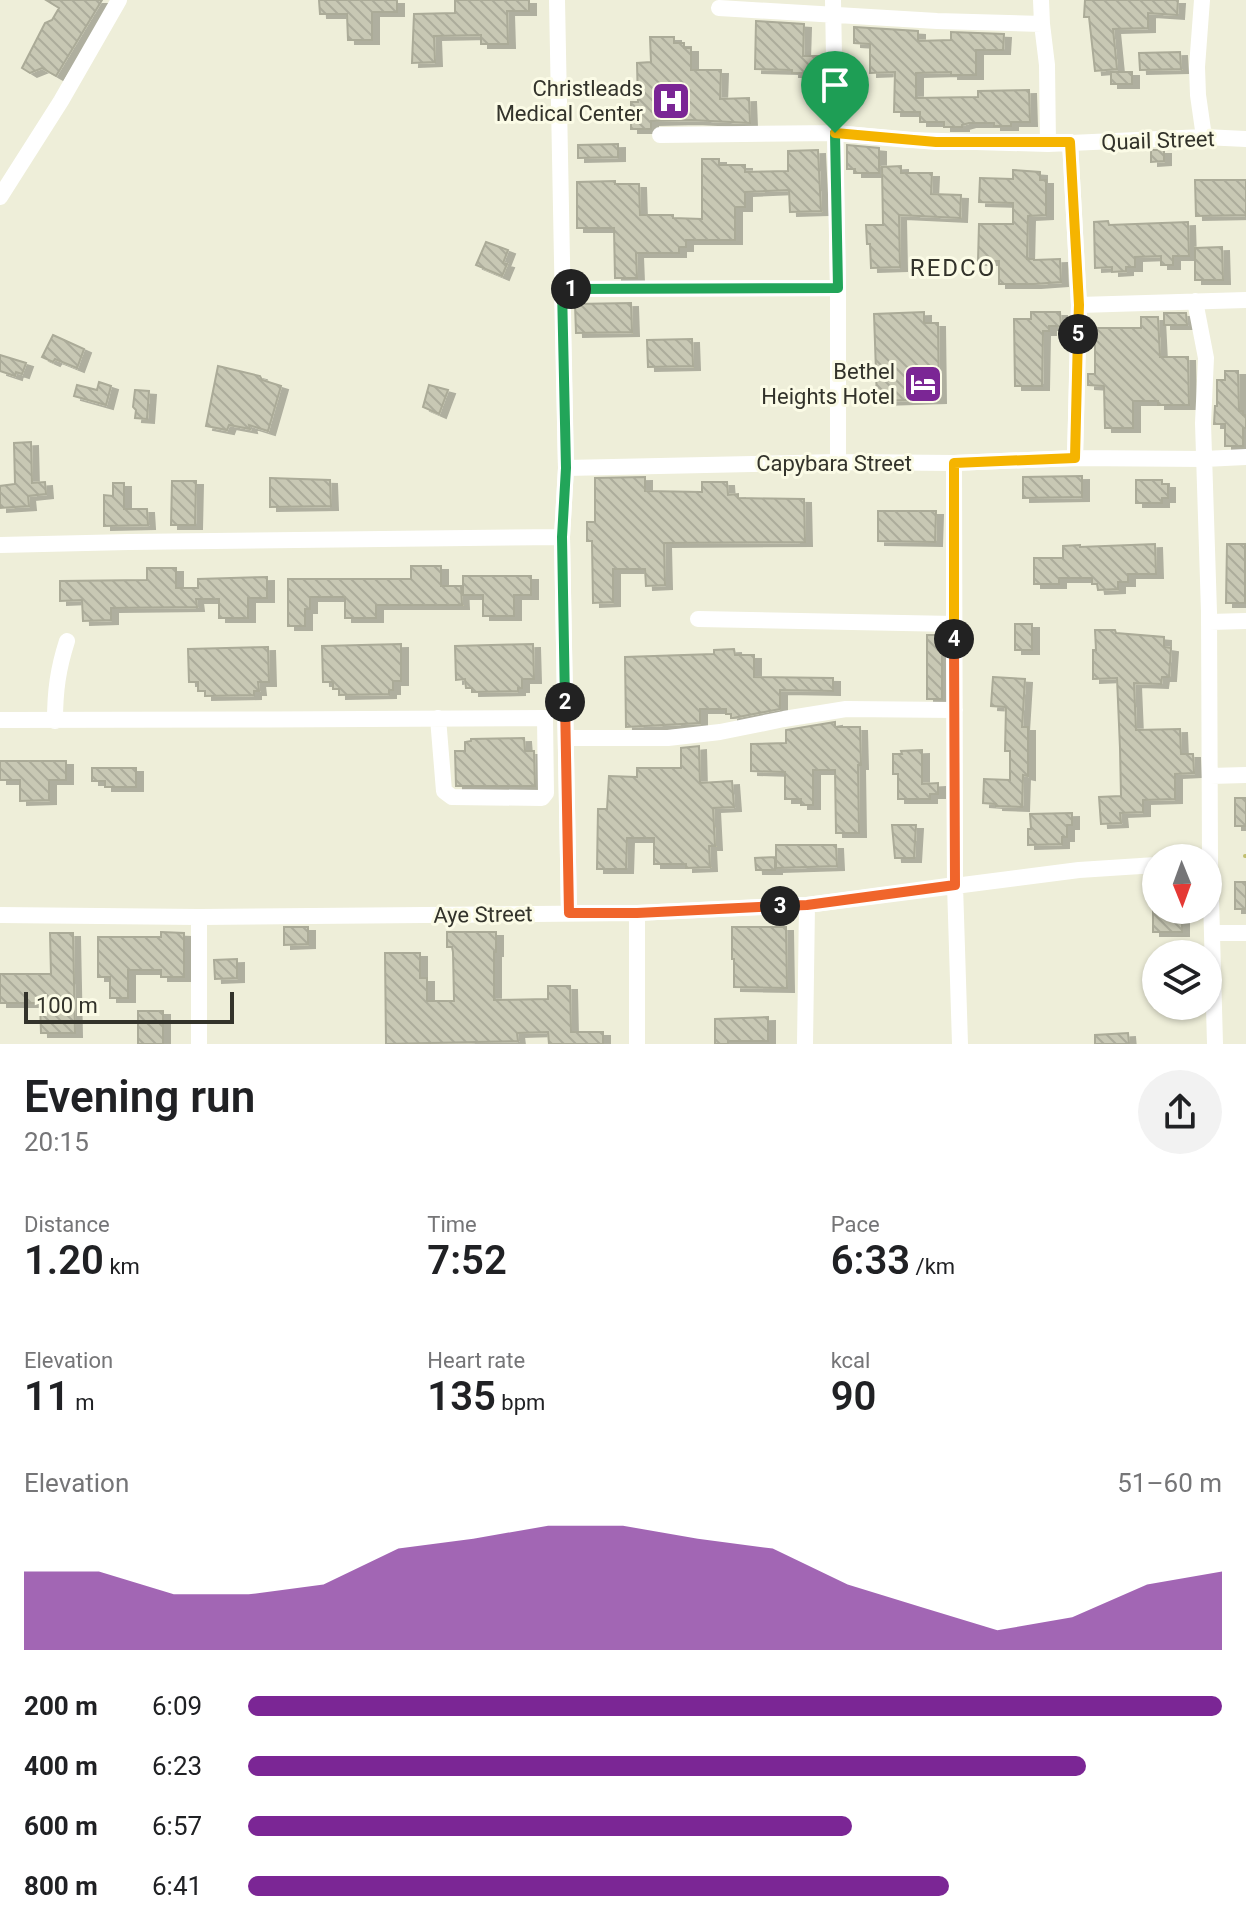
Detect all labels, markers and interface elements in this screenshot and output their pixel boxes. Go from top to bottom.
pin [801,51,869,133]
icon: arrive [813,63,857,107]
place label: Christleads Medical Center [496,76,644,126]
hospital icon: Christleads Medical Center [650,80,692,122]
street label: Quail Street [1101,126,1215,155]
district label: REDCO [910,254,996,282]
pin: 1 [551,269,591,309]
text: 1 [565,276,577,301]
pin: 5 [1058,314,1098,354]
text: 5 [1072,321,1084,346]
place label: Bethel Heights Hotel [761,359,895,409]
hotel icon: Bethel Heights Hotel [902,363,944,405]
street label: Capybara Street [756,451,912,476]
pin: 4 [934,619,974,659]
text: 4 [948,626,960,651]
pin: 2 [545,682,585,722]
text: 2 [559,689,571,714]
north arrow [1142,844,1222,924]
map controls [1142,844,1222,1020]
pin: 3 [760,886,800,926]
text: 3 [774,893,786,918]
street label: Aye Street [433,901,533,928]
button: layers [1142,940,1222,1020]
scale bar [24,988,234,1024]
text: 100 m [36,993,98,1018]
button: share [1138,1070,1222,1154]
text: Evening run [24,1071,255,1123]
text: 20:15 [24,1127,89,1157]
text: Distance [24,1212,110,1237]
text: Time [427,1212,477,1237]
text: Pace [831,1212,880,1237]
text: 1.20 [24,1237,104,1284]
text: 7:52 [427,1237,507,1284]
text: 6:33 [831,1237,910,1284]
text: km [104,1254,140,1279]
text: /km [910,1254,955,1279]
text: Elevation [24,1348,113,1373]
text: Heart rate [427,1348,525,1373]
text: kcal [831,1348,870,1373]
text: 11 [24,1373,70,1420]
text: 135 [427,1373,496,1420]
text: 90 [831,1373,876,1420]
text: m [70,1390,94,1415]
text: bpm [496,1390,545,1415]
text: Elevation [24,1468,129,1498]
text: 51–60 m [1117,1468,1222,1498]
text: 200 m [24,1691,98,1721]
text: 6:09 [152,1691,202,1721]
text: 400 m [24,1751,98,1781]
text: 6:23 [152,1751,202,1781]
text: 600 m [24,1811,98,1841]
text: 6:57 [152,1811,202,1841]
text: 800 m [24,1871,98,1901]
text: 6:41 [152,1871,202,1901]

